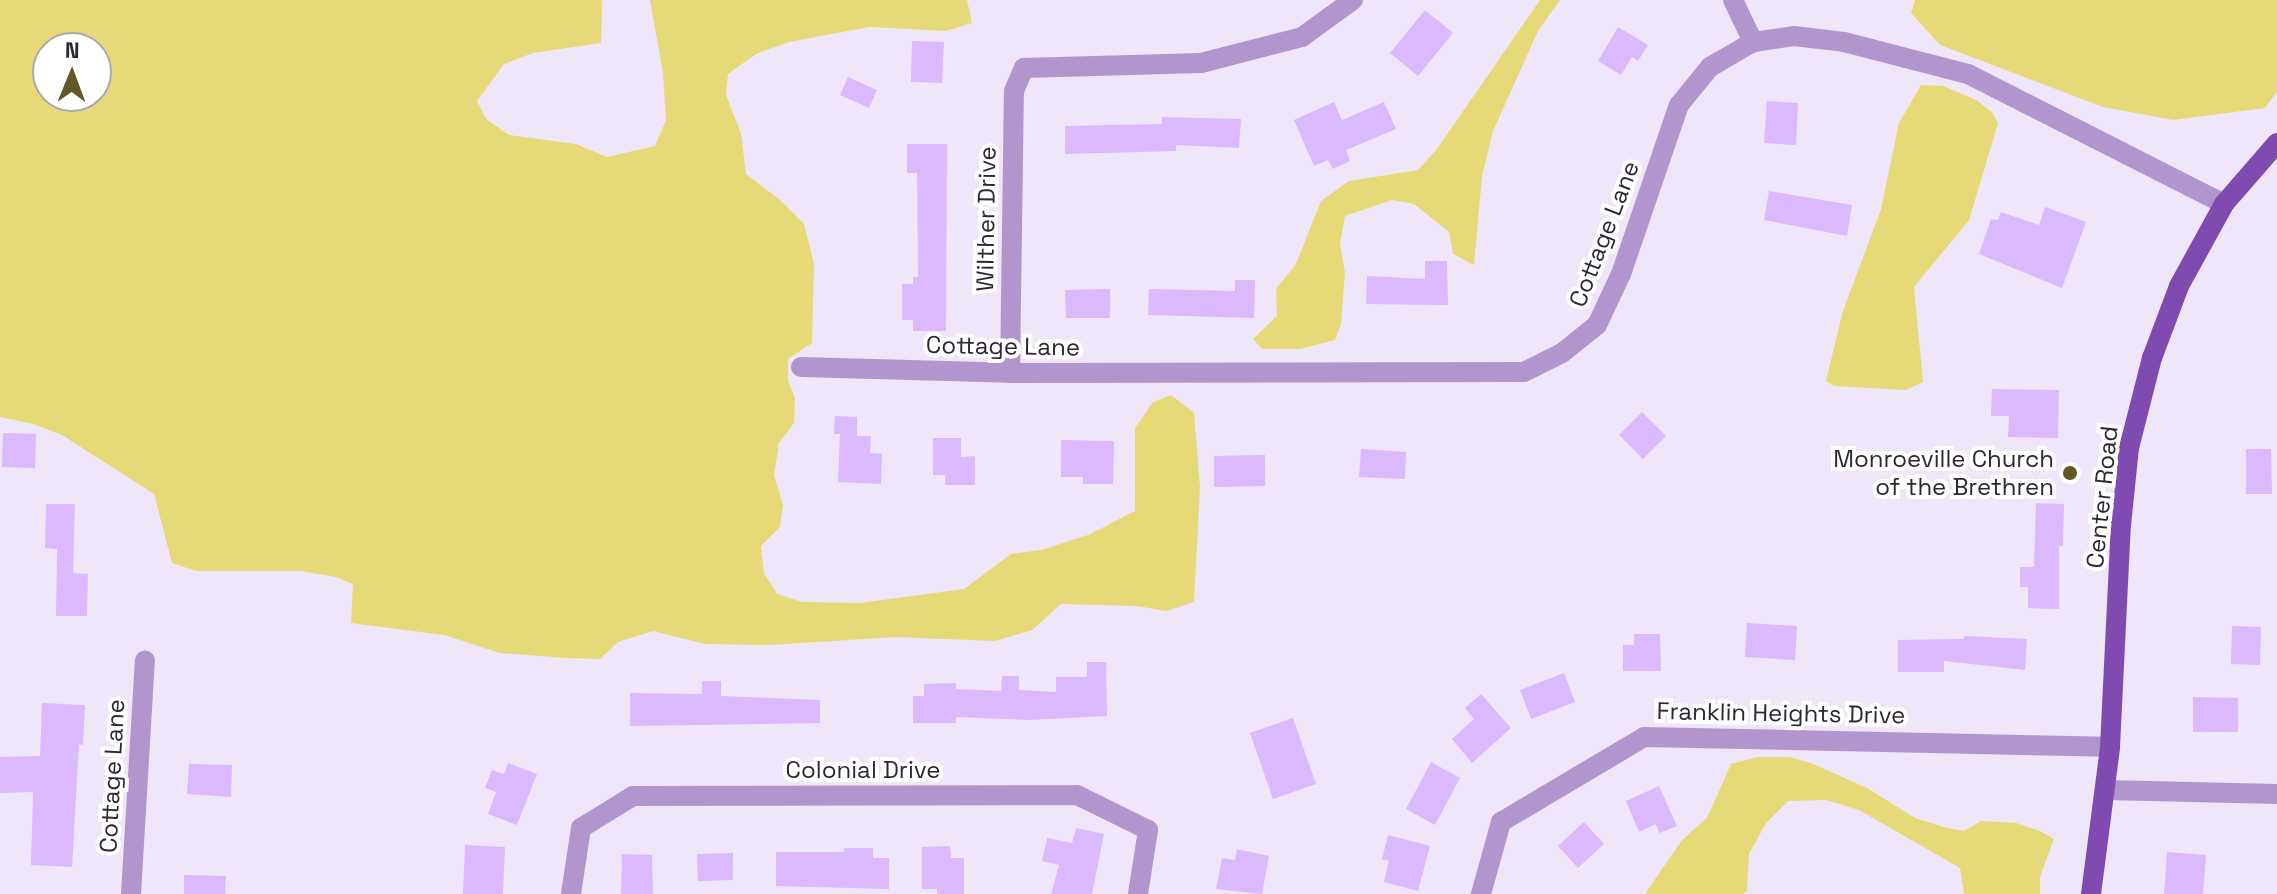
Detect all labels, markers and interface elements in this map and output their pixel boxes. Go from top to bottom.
north arrow [32,32,112,112]
text: N [65,36,80,64]
street label: Wilther Drive [970,146,1002,292]
street label: Cottage Lane [1563,157,1645,311]
street label: Cottage Lane [926,330,1080,362]
street label: Center Road [2080,424,2124,570]
place label: Monroeville Church of the Brethren [1833,445,2054,501]
marker: Monroeville Church of the Brethren [2061,464,2079,482]
street label: Franklin Heights Drive [1656,696,1906,730]
street label: Cottage Lane [94,698,130,854]
street label: Colonial Drive [786,756,940,784]

